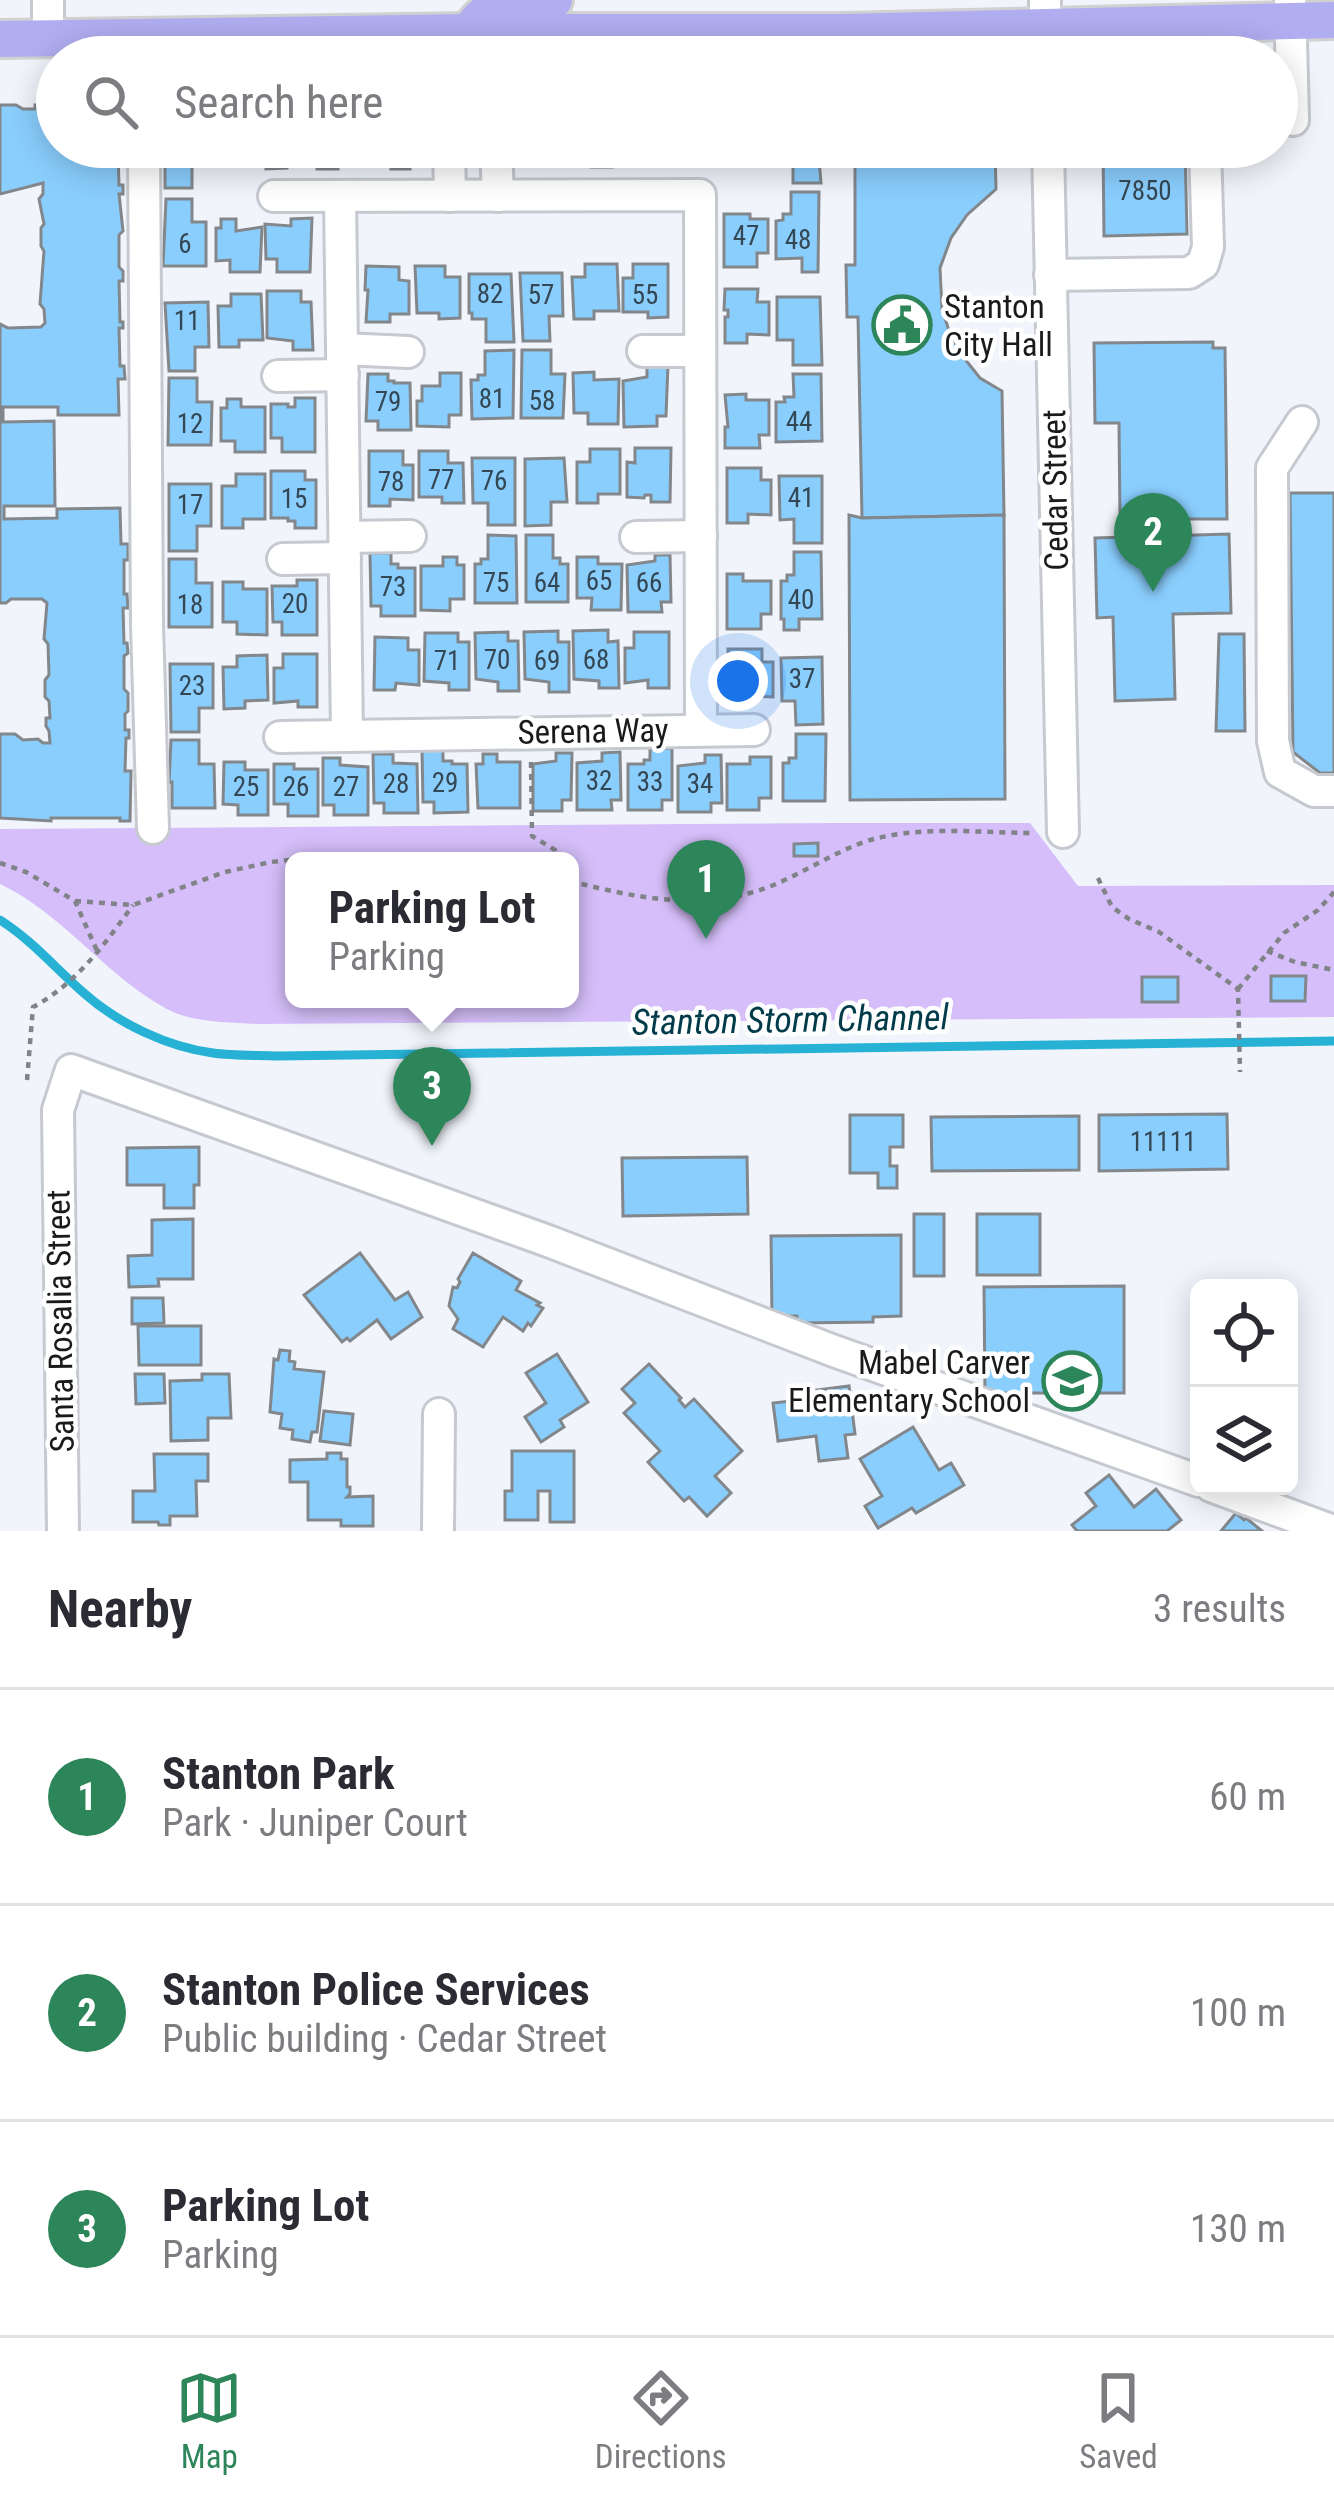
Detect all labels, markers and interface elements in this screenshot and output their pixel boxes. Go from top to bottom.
search box [36,36,1298,168]
icon: search [78,69,144,135]
text: Search here [174,76,383,129]
house number: 7850 [1118,175,1172,207]
house number: 47 [733,220,759,252]
house number: 48 [785,224,811,256]
house number: 6 [178,228,192,260]
house number: 82 [477,278,503,310]
house number: 57 [528,279,554,311]
house number: 55 [632,279,658,311]
place label: Stanton City Hall [944,287,1053,364]
public building icon: Stanton City Hall [871,294,933,356]
house number: 11 [174,305,200,337]
house number: 81 [479,383,505,415]
house number: 58 [529,385,555,417]
house number: 79 [375,386,401,418]
house number: 44 [786,406,812,438]
house number: 12 [177,408,203,440]
street label: Cedar Street [1034,409,1076,571]
house number: 77 [428,464,454,496]
house number: 76 [481,465,507,497]
house number: 78 [378,466,404,498]
house number: 41 [788,482,814,514]
house number: 15 [281,483,307,515]
house number: 17 [177,489,203,521]
pin: 2 [1114,493,1192,592]
house number: 65 [586,565,612,597]
house number: 75 [483,567,509,599]
house number: 64 [534,567,560,599]
house number: 66 [636,567,662,599]
house number: 73 [380,571,406,603]
house number: 40 [788,584,814,616]
house number: 20 [282,588,308,620]
house number: 18 [177,589,203,621]
house number: 70 [484,644,510,676]
house number: 68 [583,644,609,676]
house number: 71 [434,645,460,677]
house number: 69 [534,645,560,677]
your location [708,651,768,711]
house number: 37 [789,663,815,695]
house number: 23 [179,670,205,702]
street label: Serena Way [517,710,669,752]
house number: 32 [586,765,612,797]
house number: 33 [637,766,663,798]
house number: 29 [432,767,458,799]
house number: 28 [383,768,409,800]
house number: 34 [687,768,713,800]
house number: 25 [233,771,259,803]
house number: 26 [283,771,309,803]
house number: 27 [333,771,359,803]
pin: 1 [667,840,745,939]
popup [285,852,579,1008]
text: Parking Lot [328,881,536,934]
text: Parking [328,934,445,980]
water label: Stanton Storm Channel [631,996,950,1044]
pin: 3 [393,1047,471,1146]
house number: 11111 [1130,1126,1196,1158]
street label: Santa Rosalia Street [38,1189,82,1453]
map controls [1190,1279,1298,1495]
button: locate [1190,1279,1298,1387]
place label: Mabel Carver Elementary School [788,1343,1030,1420]
school or university icon: Mabel Carver Elementary School [1041,1350,1103,1412]
button: layers [1190,1387,1298,1495]
text: Nearby [48,1580,192,1639]
text: 3 results [1153,1586,1286,1632]
text: Stanton Park [162,1747,394,1800]
text: 1 [77,1774,97,1820]
text: 60 m [1209,1774,1286,1820]
text: Park · Juniper Court [162,1800,468,1846]
text: Stanton Police Services [162,1963,590,2016]
text: 2 [77,1990,97,2036]
text: 100 m [1190,1990,1286,2036]
text: Public building · Cedar Street [162,2016,607,2062]
text: Parking Lot [162,2179,369,2232]
text: 3 [77,2206,97,2252]
text: 130 m [1190,2206,1286,2252]
text: Parking [162,2232,279,2278]
tab: Map [176,2365,242,2476]
tab: Directions [595,2365,727,2476]
tab: Saved [1079,2365,1158,2476]

